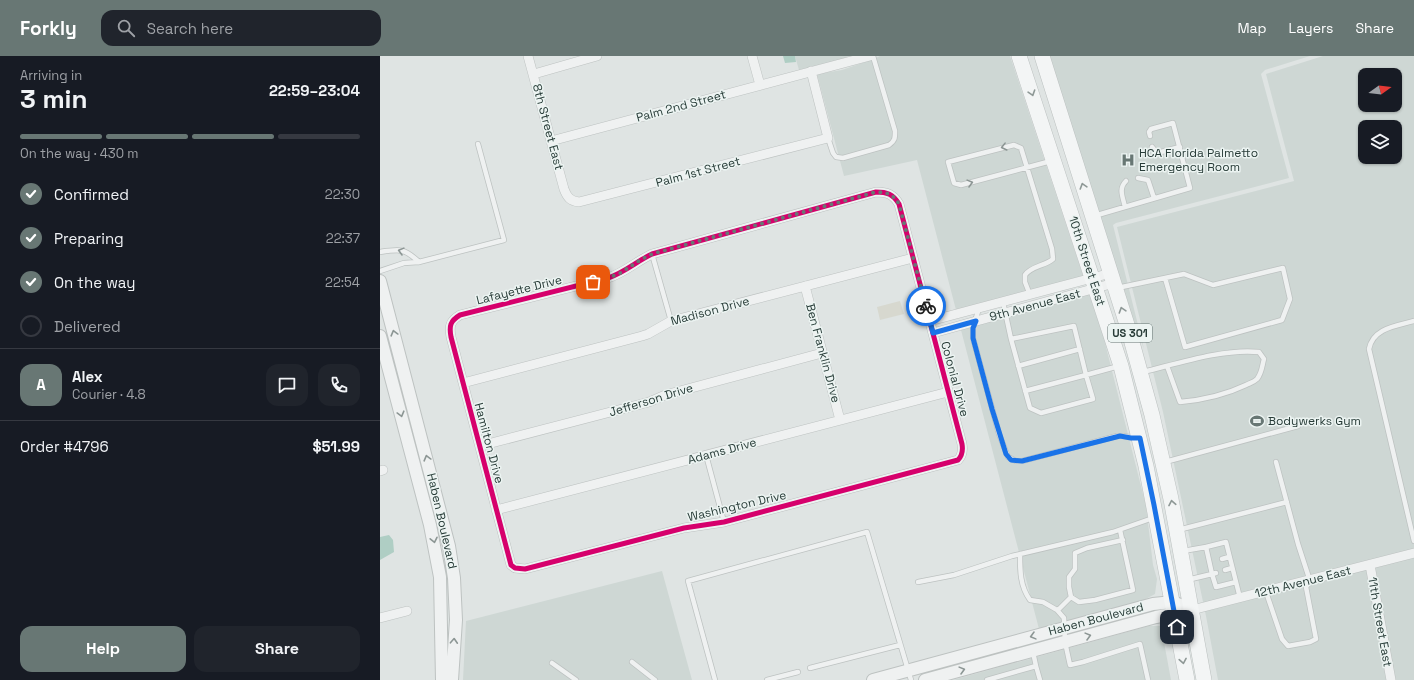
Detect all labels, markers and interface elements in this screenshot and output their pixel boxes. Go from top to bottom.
search box [101,10,381,46]
text: Forkly [20,16,77,41]
icon: search [115,17,137,39]
text: Search here [147,19,233,38]
text: Map [1237,19,1267,37]
text: Layers [1289,19,1333,37]
text: Share [1355,19,1394,37]
text: Arriving in [20,67,82,84]
north arrow [1358,68,1402,112]
map controls [1358,68,1402,164]
text: 22:59–23:04 [269,81,360,100]
text: 3 min [20,82,88,116]
street label: 8th Street East [529,82,567,172]
street label: Palm 2nd Street [634,86,728,126]
one-way arrow [1027,89,1035,96]
button: layers [1358,120,1402,164]
one-way arrow [1001,142,1008,151]
text: On the way · 430 m [20,145,139,162]
place label: HCA Florida Palmetto Emergency Room [1139,145,1258,175]
hospital icon: HCA Florida Palmetto Emergency Room [1120,152,1136,168]
street label: Palm 1st Street [654,153,742,191]
one-way arrow [967,179,974,187]
one-way arrow [1079,182,1088,189]
icon: check [20,183,42,205]
text: Confirmed [54,185,129,204]
text: 22:30 [325,186,360,203]
street label: 10th Street East [1065,214,1109,308]
icon: check [20,227,42,249]
text: Preparing [54,229,124,248]
text: 22:37 [326,230,360,247]
one-way arrow [398,247,405,256]
pin [576,265,610,299]
icon: check [20,271,42,293]
icon: bag [582,271,604,293]
street label: Lafayette Drive [474,272,564,308]
text: On the way [54,273,135,292]
text: 22:54 [325,274,360,291]
street label: 9th Avenue East [988,285,1082,325]
courier [906,286,946,326]
street label: Madison Drive [669,293,751,329]
icon: bike [915,295,937,317]
street label: Ben Franklin Drive [802,302,844,404]
one-way arrow [1119,306,1127,313]
text: Delivered [54,317,121,336]
road number: US 301 [1108,324,1152,342]
one-way arrow [390,329,399,336]
street label: Colonial Drive [937,340,973,418]
button: chat [266,364,308,406]
button: phone [318,364,360,406]
text: Alex [72,367,103,386]
text: A [36,375,46,394]
street label: Jefferson Drive [607,380,695,420]
text: Courier · 4.8 [72,386,146,403]
street label: Hamilton Drive [471,401,507,485]
one-way arrow [396,410,405,417]
sports icon: Bodywerks Gym [1249,413,1265,429]
place label: Bodywerks Gym [1268,413,1361,429]
street label: Adams Drive [686,434,758,468]
text: Order #4796 [20,437,109,456]
text: $51.99 [312,437,360,456]
one-way arrow [423,455,432,462]
street label: Haben Boulevard [423,472,461,570]
street label: Washington Drive [686,487,788,525]
one-way arrow [1168,500,1177,506]
one-way arrow [429,536,437,543]
street label: 12th Avenue East [1253,562,1353,602]
street label: 11th Street East [1364,576,1396,668]
street label: Haben Boulevard [1047,599,1145,639]
pin [1160,610,1194,644]
icon: home [1166,616,1188,638]
button: Help [20,626,186,672]
button: Share [194,626,360,672]
one-way arrow [1029,632,1036,640]
one-way arrow [1084,632,1091,641]
one-way arrow [450,638,459,644]
one-way arrow [1178,658,1187,664]
one-way arrow [959,666,966,675]

